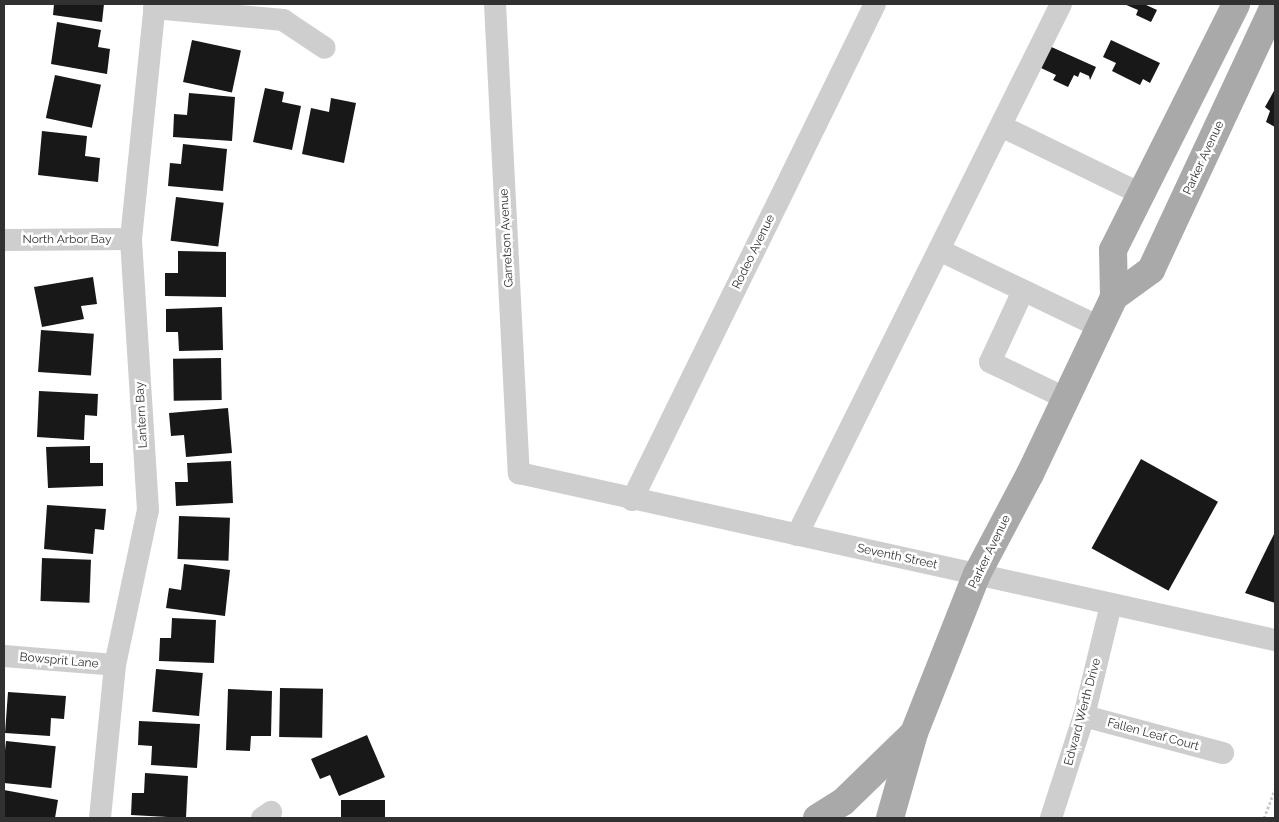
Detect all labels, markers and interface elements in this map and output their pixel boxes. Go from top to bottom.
street label: Parker Avenue [1180,118,1228,198]
street label: Garretson Avenue [497,188,517,288]
street label: Rodeo Avenue [730,212,778,292]
street label: North Arbor Bay [22,233,112,247]
street label: Lantern Bay [133,381,151,449]
street label: Parker Avenue [966,513,1014,591]
street label: Seventh Street [856,541,938,573]
street label: Bowsprit Lane [19,650,99,672]
street label: Edward Werth Drive [1062,657,1104,767]
street label: Fallen Leaf Court [1105,716,1201,754]

